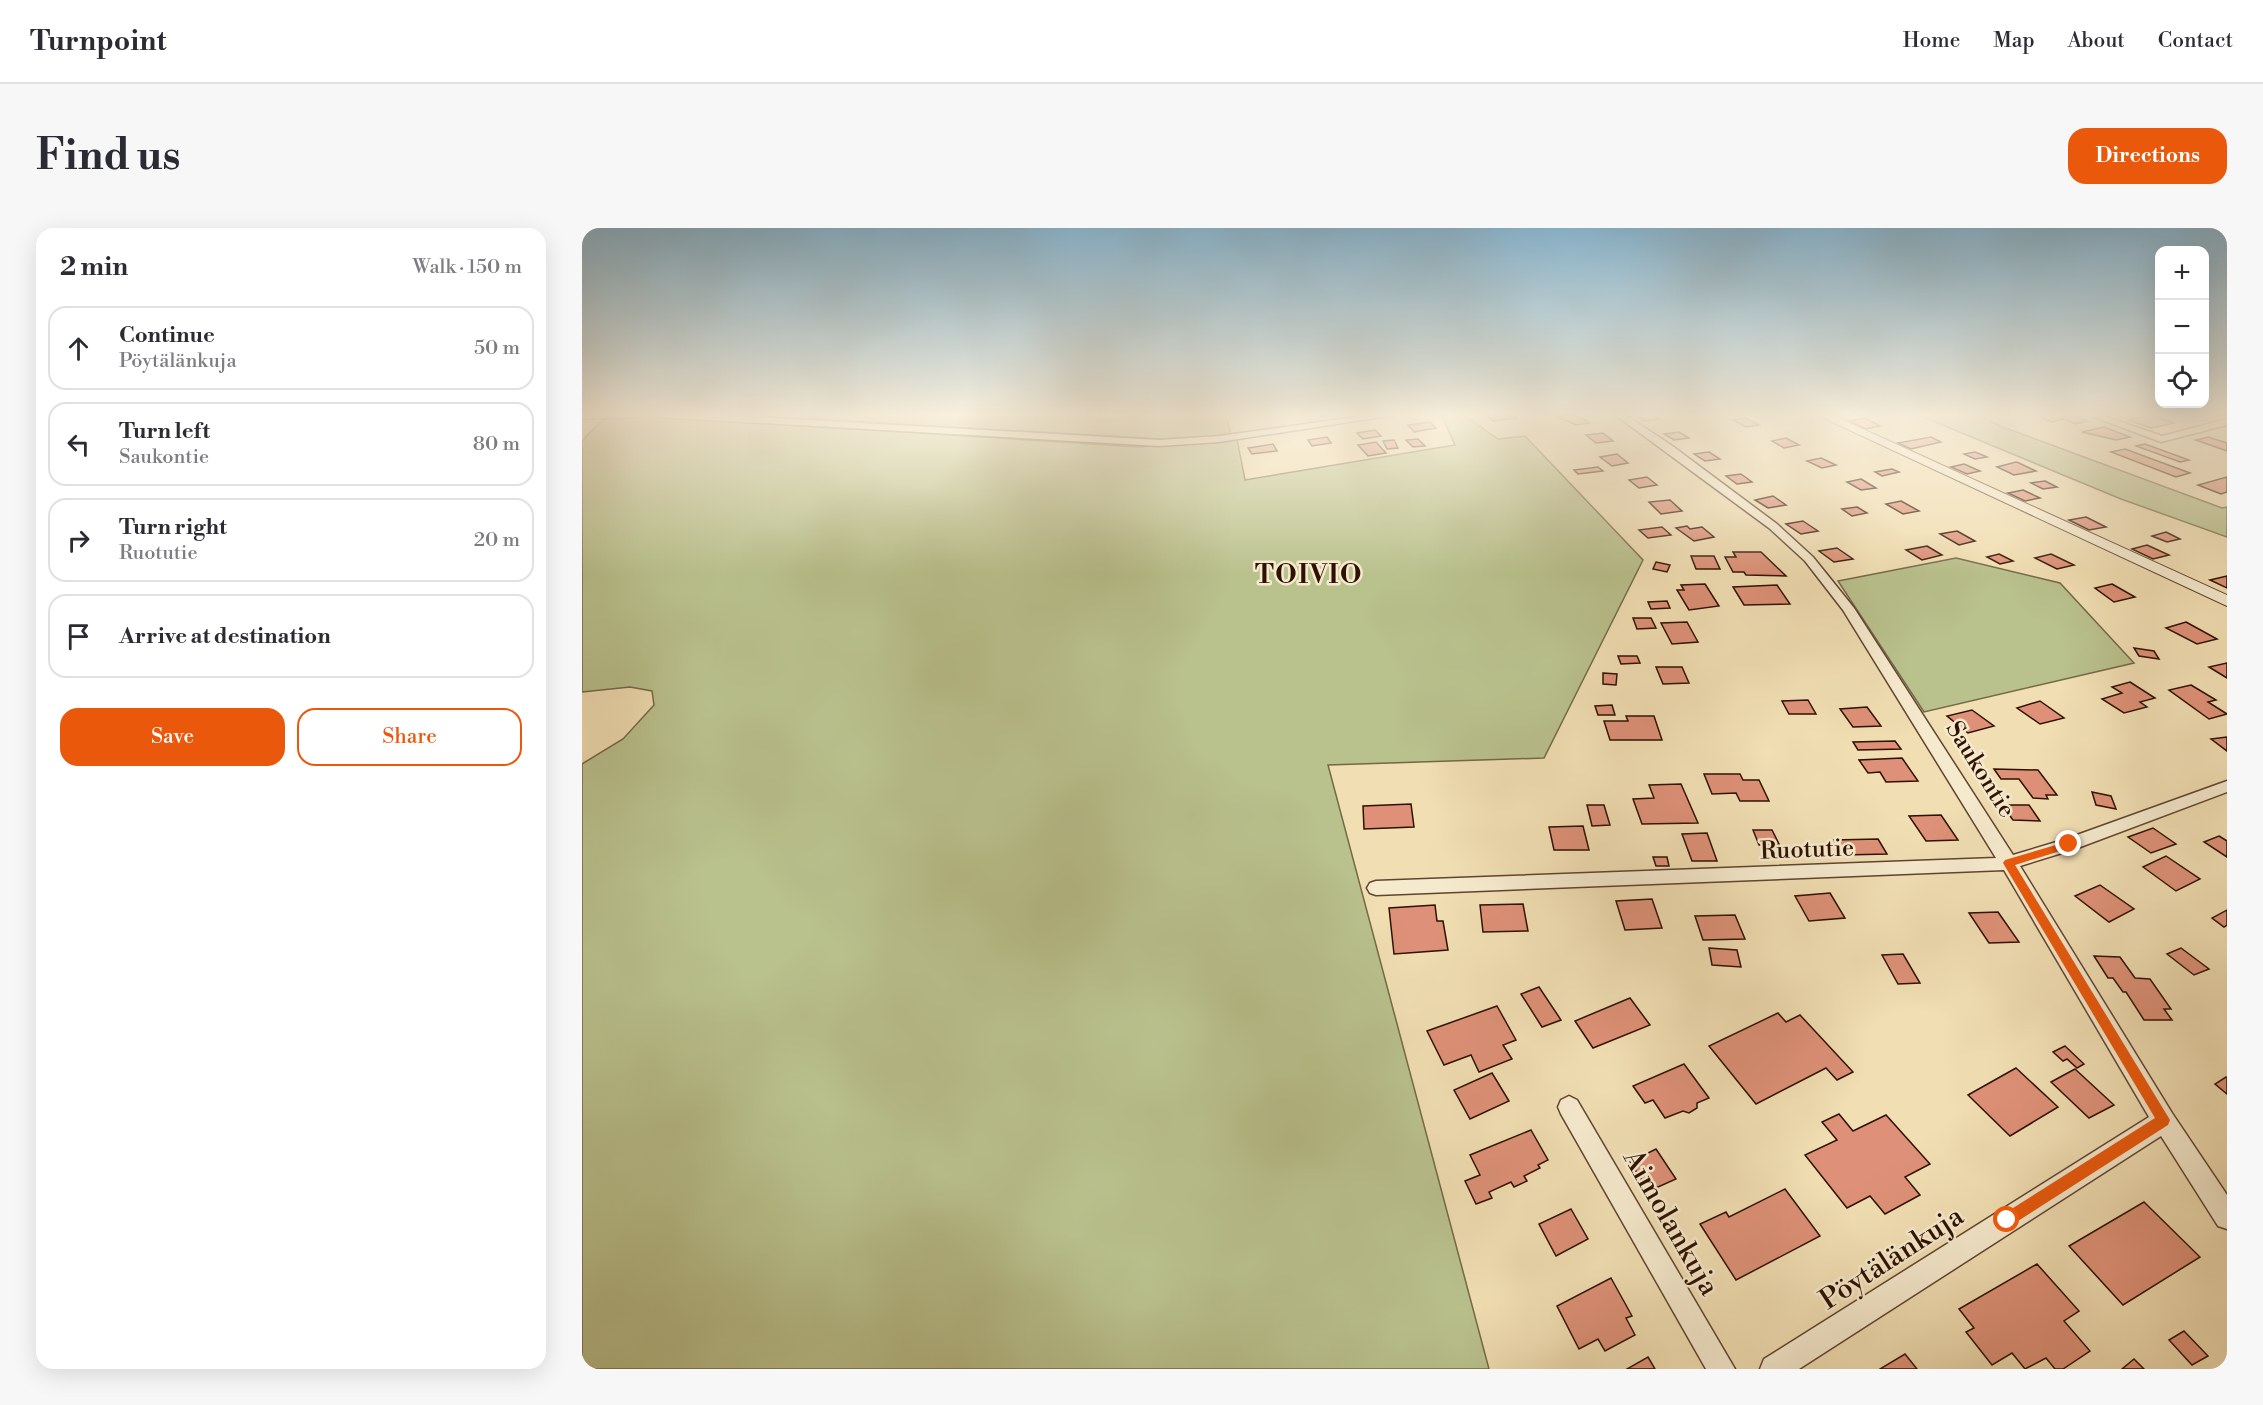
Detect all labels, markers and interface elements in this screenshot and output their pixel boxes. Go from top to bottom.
text: Turnpoint [30,24,166,59]
text: Home [1903,28,1960,54]
text: Map [1993,28,2035,54]
text: About [2068,28,2125,54]
text: Contact [2158,28,2233,54]
button: Directions [2068,128,2227,184]
text: Find us [36,130,180,183]
map controls [2155,246,2209,408]
button: + [2155,246,2209,300]
text: 2 min [60,251,128,283]
text: Walk · 150 m [413,255,522,280]
button: − [2155,300,2209,354]
text: Continue [119,322,215,349]
icon: ahead [62,332,95,365]
text: 50 m [474,336,520,361]
text: Pöytälänkuja [119,349,237,374]
button: locate [2155,354,2209,408]
text: Turn left [119,418,210,445]
icon: left [62,428,95,461]
text: 80 m [473,432,520,457]
text: Saukontie [119,445,209,470]
text: Turn right [119,514,227,541]
icon: right [62,524,95,557]
text: 20 m [474,528,520,553]
text: Ruotutie [119,541,198,566]
district label: TOIVIO [1255,559,1363,591]
icon: arrive [62,620,95,653]
text: Arrive at destination [119,623,331,650]
button: Save [60,708,285,766]
button: Share [297,708,522,766]
street label: Saukontie [1939,716,2022,823]
route end [2055,830,2081,856]
street label: Ruotutie [1759,833,1855,867]
street label: Aimolankuja [1614,1143,1727,1303]
street label: Pöytälänkuja [1813,1198,1971,1318]
route start [1993,1206,2019,1232]

